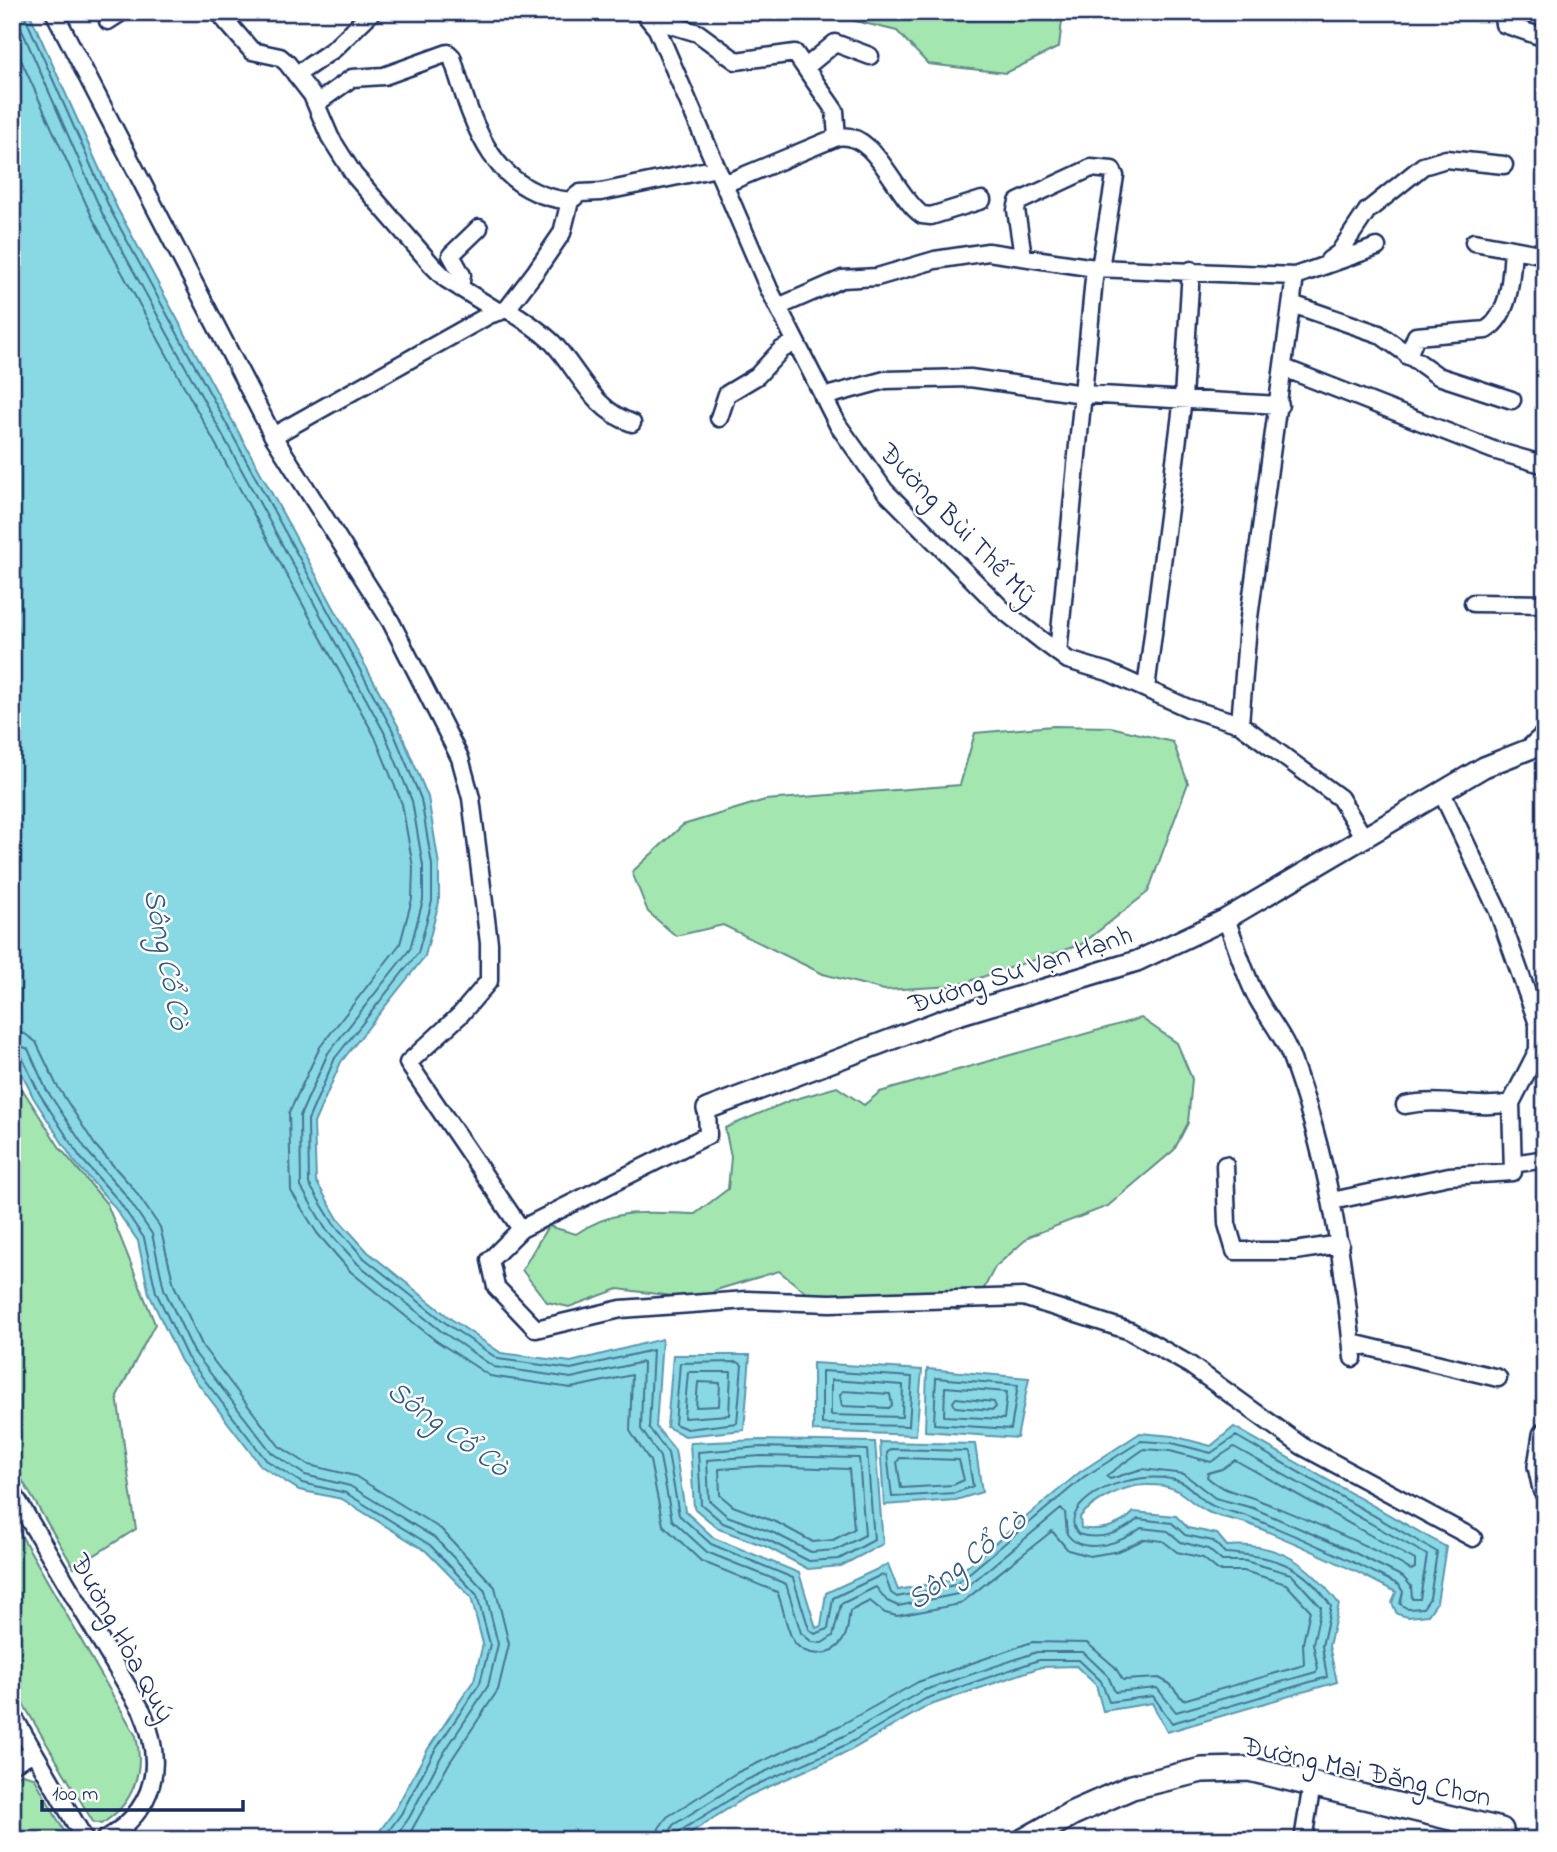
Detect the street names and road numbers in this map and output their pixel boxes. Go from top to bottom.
street label: Đường Bùi Thế Mỹ [867,434,1045,616]
street label: Đường Sư Vạn Hạnh [903,916,1138,1027]
street label: Đường Hòa Quý [57,1546,184,1730]
street label: Đường Mai Đăng Chơn [1237,1727,1495,1820]

